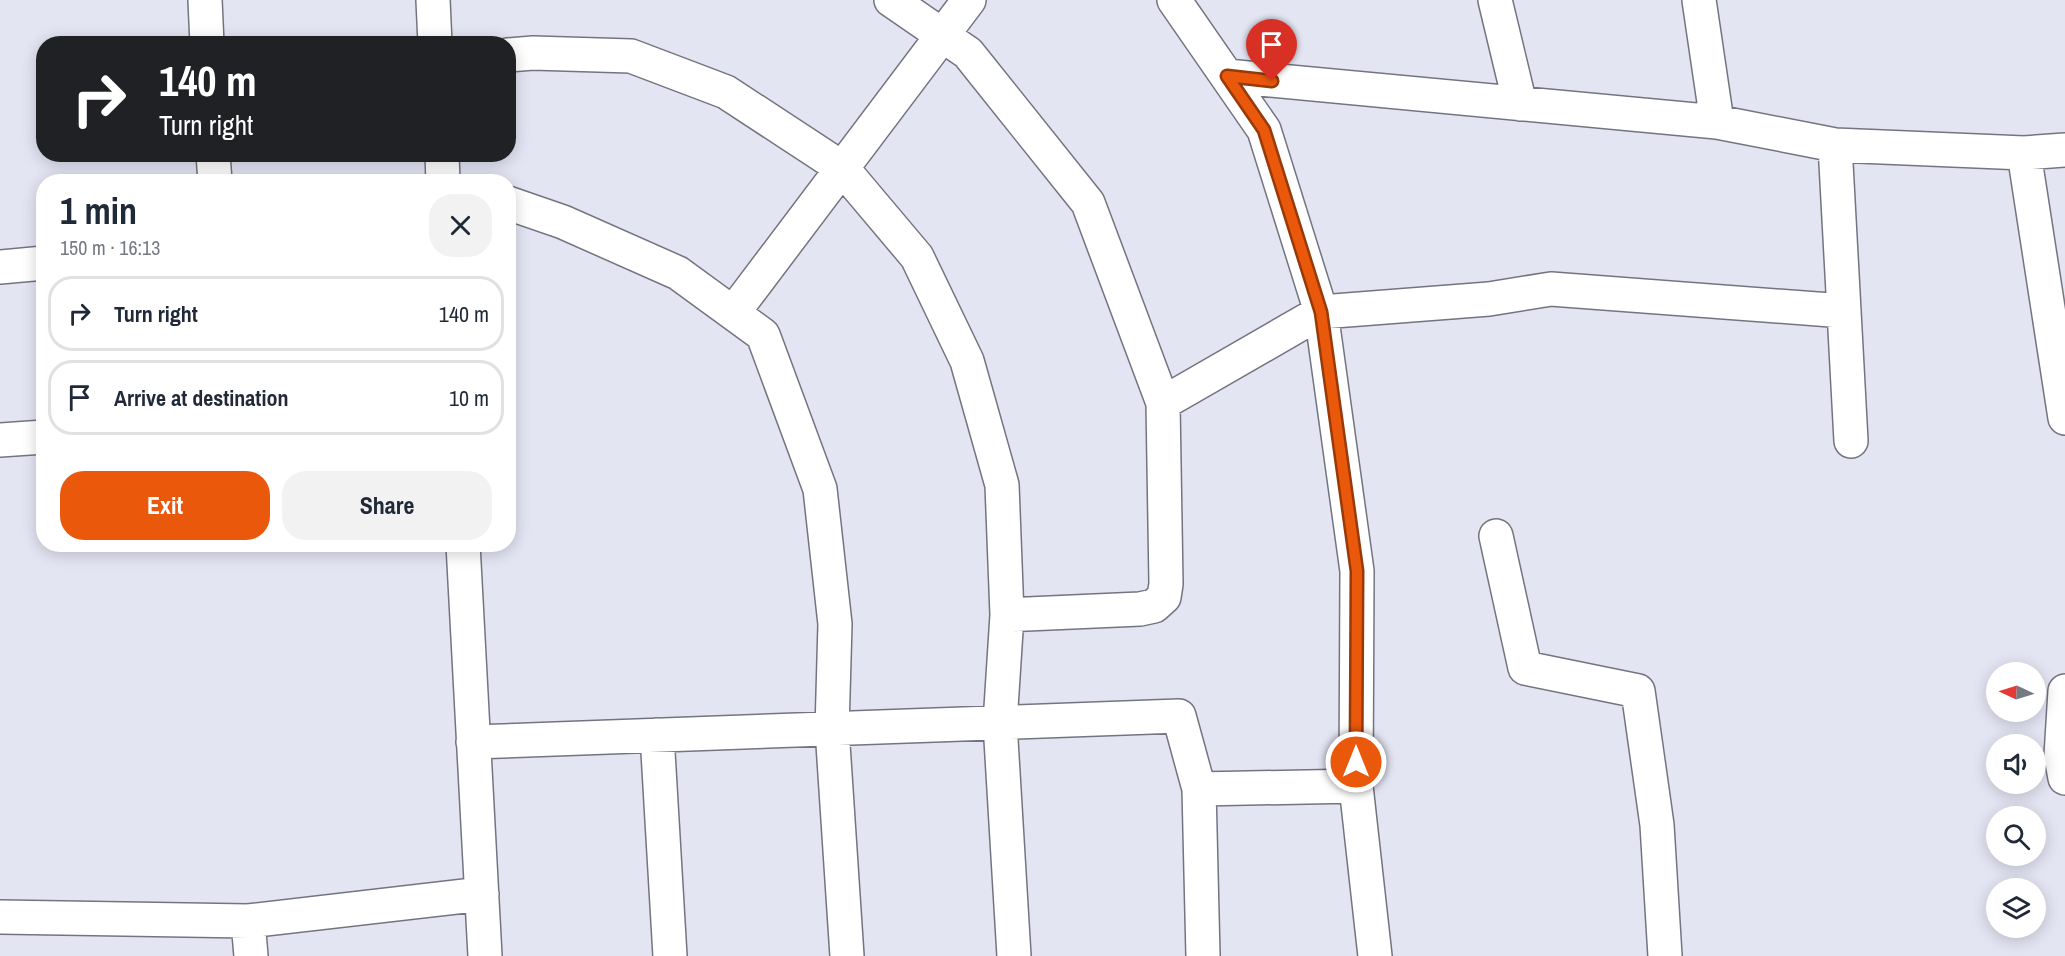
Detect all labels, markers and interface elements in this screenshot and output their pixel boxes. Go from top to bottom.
pin [1246,19,1297,81]
icon: arrive [1255,28,1288,61]
text: 140 m [159,53,257,109]
icon: right [60,60,138,138]
text: Turn right [159,107,253,143]
text: 1 min [60,187,137,235]
button: close [429,194,492,257]
text: 150 m · 16:13 [60,234,160,261]
icon: right [63,297,96,330]
text: Turn right [114,299,198,329]
text: 140 m [439,299,489,329]
icon: arrive [63,381,96,414]
text: Arrive at destination [114,383,288,413]
text: 10 m [449,383,489,413]
button: Exit [60,471,270,540]
button: Share [282,471,492,540]
north arrow [1986,662,2046,722]
map controls [1986,662,2046,938]
position arrow [1324,730,1388,794]
button: sound [1986,734,2046,794]
button: search [1986,806,2046,866]
button: layers [1986,878,2046,938]

